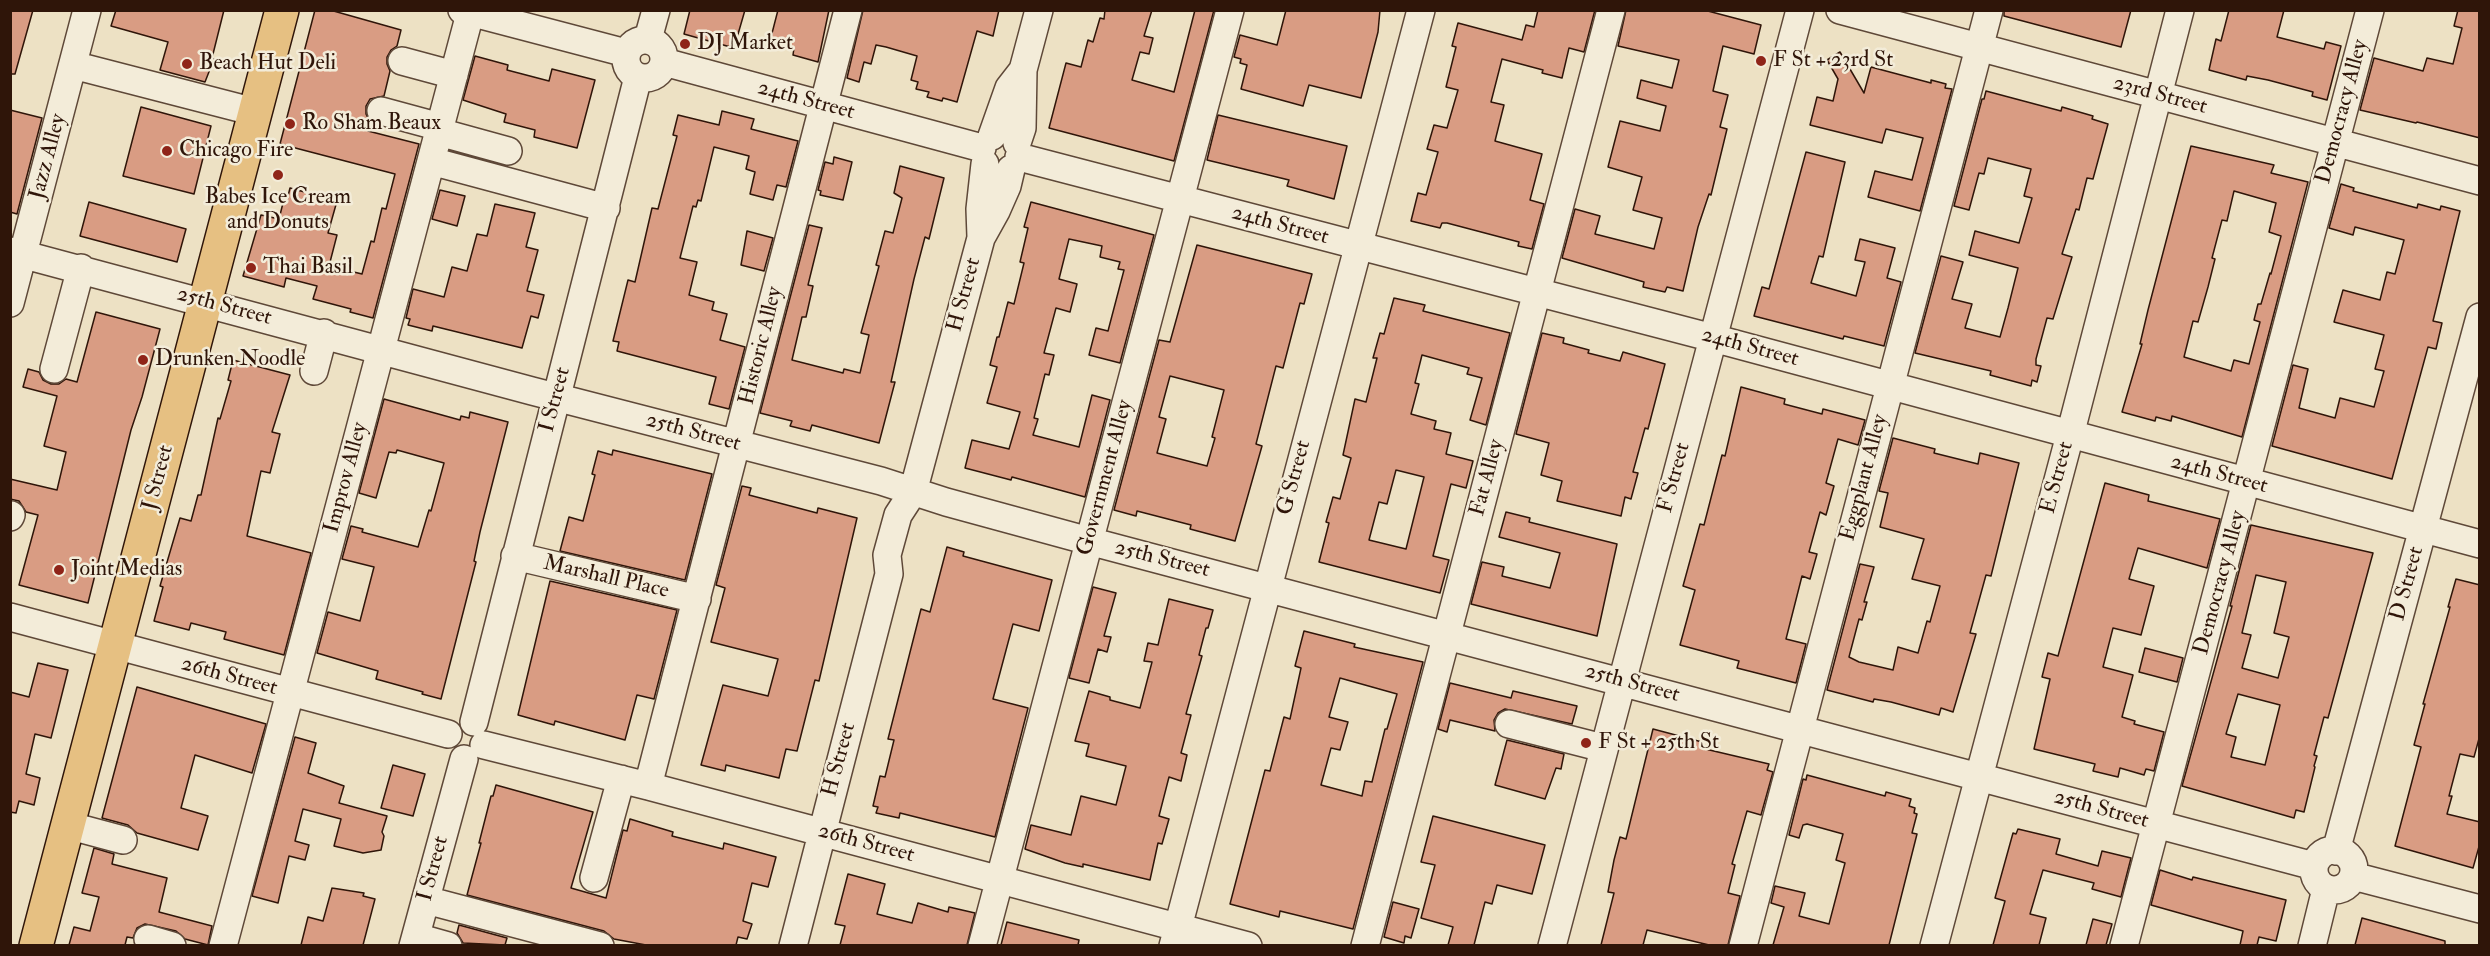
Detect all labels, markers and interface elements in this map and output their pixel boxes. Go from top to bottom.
place label: DJ Market [697,31,793,57]
marker: DJ Market [678,37,692,51]
street label: Democracy Alley [2311,37,2375,187]
place label: F St + 23rd St [1773,48,1893,74]
place label: Beach Hut Deli [199,51,336,77]
marker: F St + 23rd St [1754,54,1768,68]
marker: Beach Hut Deli [180,57,194,71]
street label: 23rd Street [2110,71,2210,121]
street label: 24th Street [755,75,857,127]
street label: Jazz Alley [25,111,73,203]
place label: Ro Sham Beaux [302,111,441,137]
marker: Ro Sham Beaux [283,117,297,131]
place label: Chicago Fire [179,138,293,164]
marker: Chicago Fire [160,144,174,158]
marker: Babes Ice Cream and Donuts [271,168,285,182]
place label: Babes Ice Cream and Donuts [205,185,351,236]
street label: 24th Street [1229,200,1331,252]
place label: Thai Basil [263,255,353,281]
street label: H Street [942,255,988,335]
marker: Thai Basil [244,261,258,275]
street label: 25th Street [174,282,274,332]
street label: Historic Alley [735,284,789,408]
street label: 24th Street [1699,322,1801,374]
place label: Drunken Noodle [155,347,305,373]
marker: Drunken Noodle [136,353,150,367]
street label: I Street [535,364,577,436]
street label: Government Alley [1073,397,1139,559]
street label: 25th Street [643,408,743,458]
street label: Eggplant Alley [1835,412,1895,544]
street label: Improv Alley [320,420,374,536]
street label: Fat Alley [1465,437,1511,519]
street label: G Street [1272,438,1318,518]
street label: E Street [2036,439,2080,517]
street label: F Street [1653,440,1697,516]
street label: J Street [138,442,180,514]
street label: 24th Street [2168,449,2270,501]
street label: Democracy Alley [2189,508,2253,658]
street label: 25th Street [1112,535,1212,585]
street label: D Street [2385,544,2431,624]
street label: Marshall Place [541,551,671,605]
place label: Joint Medias [71,557,182,583]
marker: Joint Medias [52,563,66,577]
street label: 26th Street [178,651,280,703]
street label: 25th Street [1582,659,1682,709]
street label: H Street [817,720,863,800]
place label: F St + 25th St [1598,730,1719,756]
marker: F St + 25th St [1579,736,1593,750]
street label: 25th Street [2051,785,2151,835]
street label: 26th Street [815,818,917,870]
street label: I Street [413,833,455,905]

